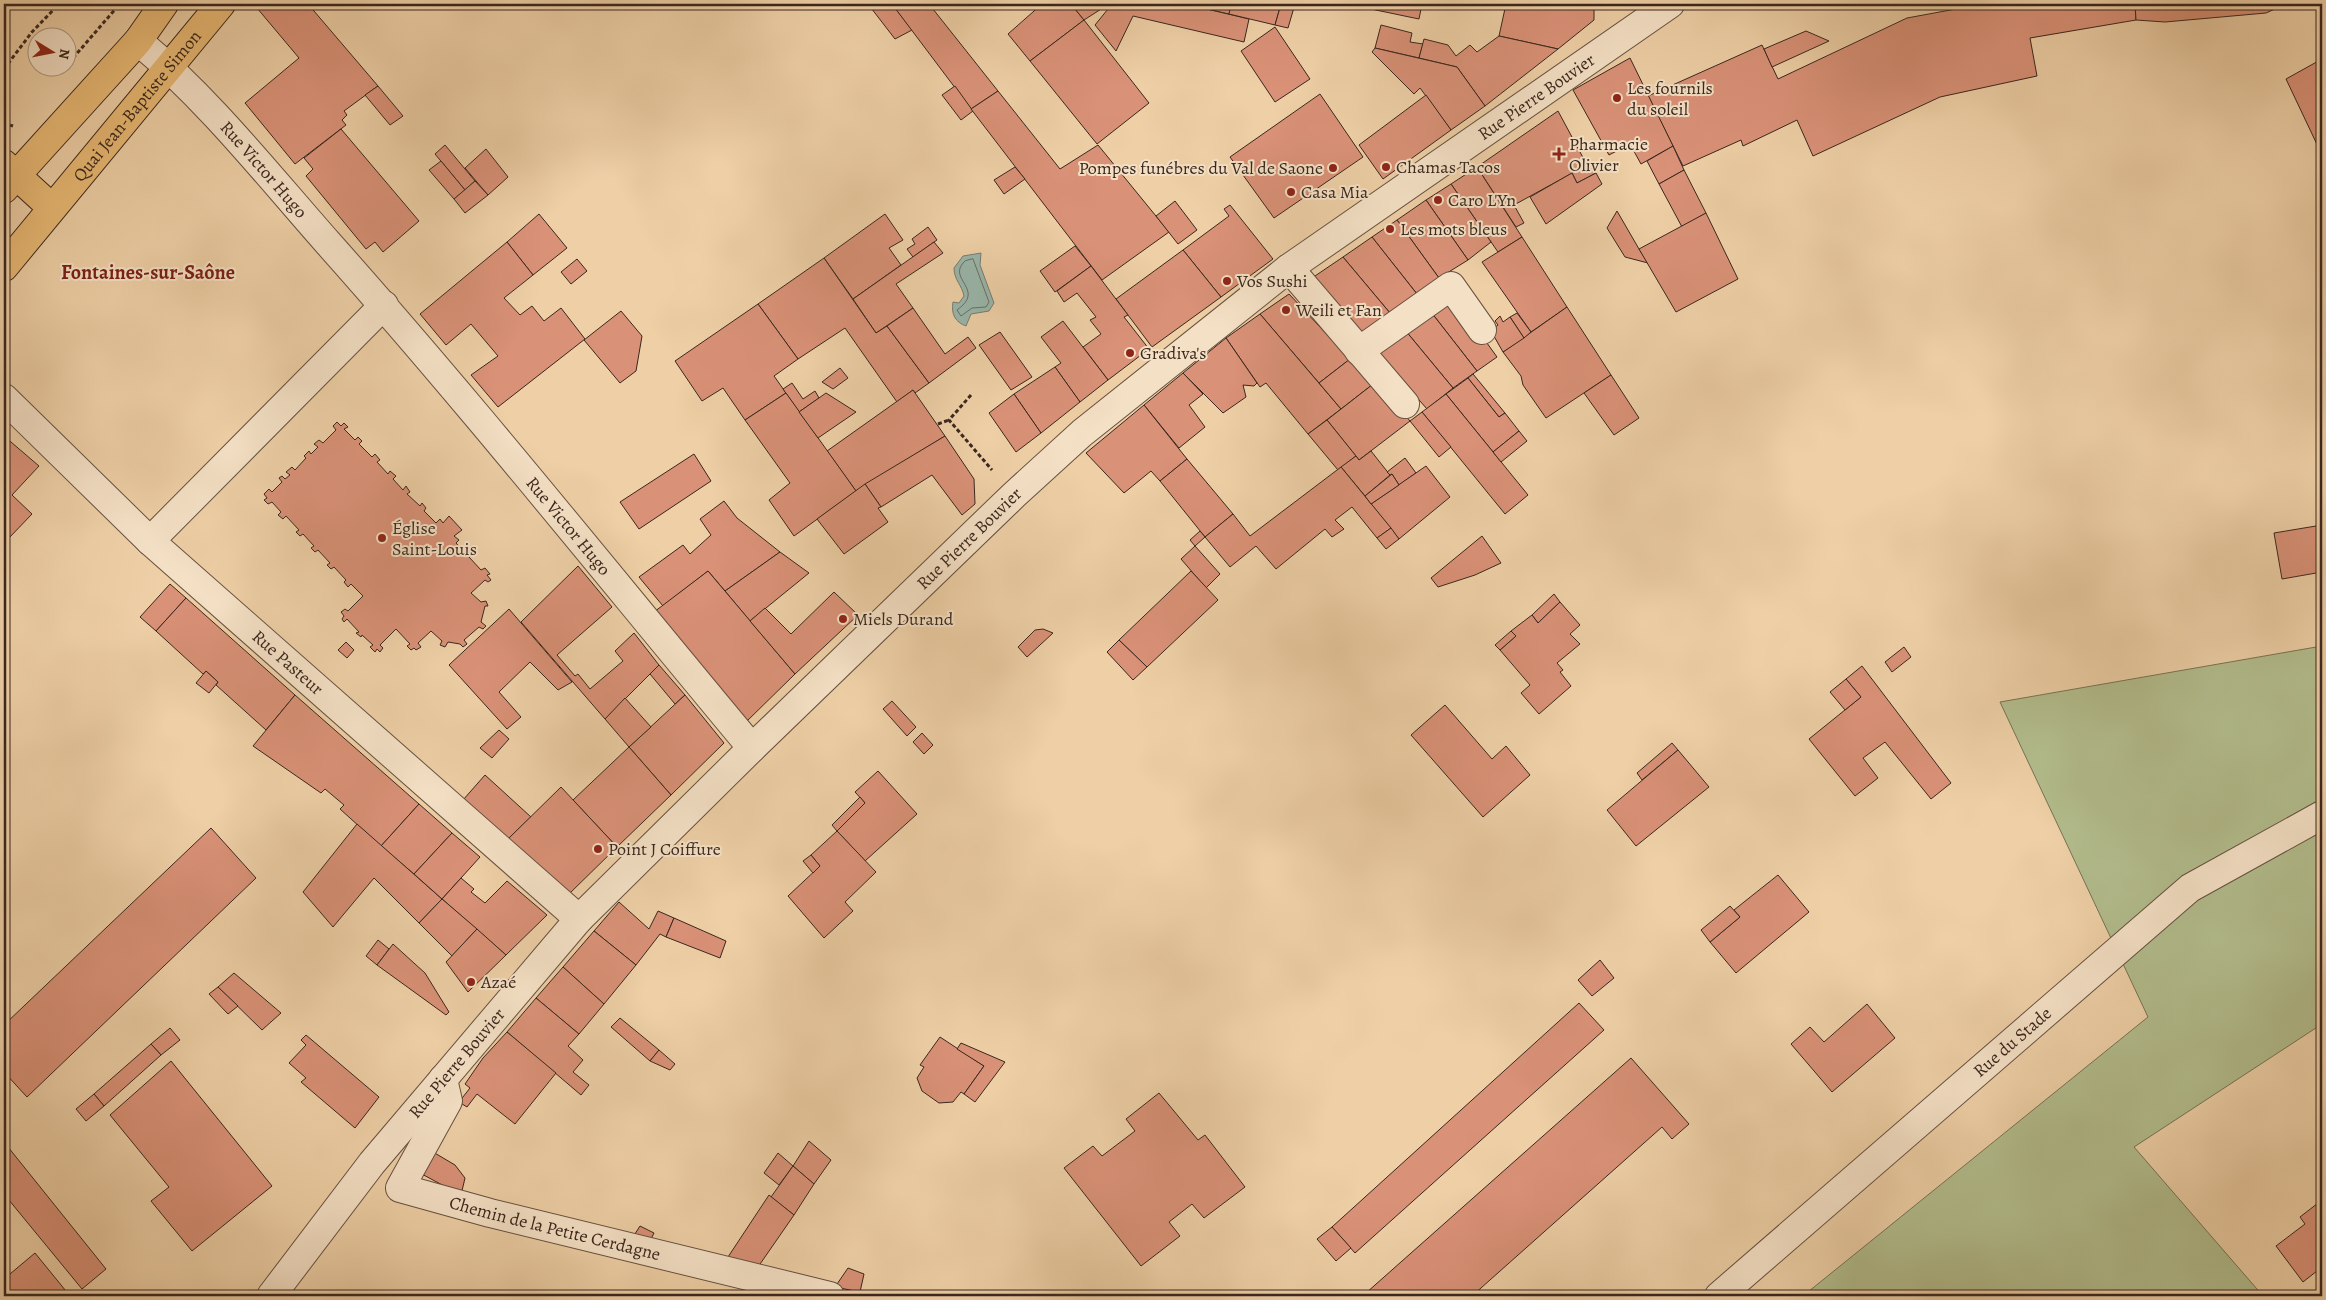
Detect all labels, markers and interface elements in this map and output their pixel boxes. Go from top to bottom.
street label: Quai Jean-Baptiste Simon [67,25,207,187]
north arrow [28,28,78,78]
text: N [54,47,75,61]
street label: Rue Pierre Bouvier [1473,48,1600,146]
place label: Les fournils du soleil [1627,76,1713,121]
marker: Les fournils du soleil [1611,92,1623,104]
street label: Rue Victor Hugo [215,116,313,223]
place label: Pharmacie Olivier [1569,132,1648,177]
marker: Pharmacie Olivier [1553,148,1565,160]
place label: Chamas Tacos [1396,155,1500,179]
place label: Pompes funébres du Val de Saone [1079,156,1323,180]
marker: Chamas Tacos [1380,161,1392,173]
marker: Pompes funébres du Val de Saone [1327,162,1339,174]
place label: Casa Mia [1301,180,1369,204]
marker: Casa Mia [1285,186,1297,198]
place label: Caro L'Yn [1448,188,1516,212]
marker: Caro L'Yn [1432,194,1444,206]
place label: Les mots bleus [1400,217,1507,241]
marker: Les mots bleus [1384,223,1396,235]
district label: Fontaines-sur-Saône [61,259,235,286]
place label: Vos Sushi [1236,269,1308,293]
marker: Vos Sushi [1221,275,1233,287]
place label: Weili et Fan [1295,298,1382,322]
marker: Weili et Fan [1280,304,1292,316]
place label: Gradiva's [1140,341,1207,365]
marker: Gradiva's [1124,347,1136,359]
street label: Rue Victor Hugo [521,471,616,580]
street label: Rue Pierre Bouvier [911,482,1027,595]
place label: Église Saint-Louis [392,516,477,561]
marker: Église Saint-Louis [376,532,388,544]
place label: Miels Durand [853,607,954,631]
marker: Miels Durand [837,613,849,625]
street label: Rue Pasteur [247,624,329,700]
place label: Point J Coiffure [608,837,721,861]
marker: Point J Coiffure [592,843,604,855]
place label: Azaé [480,970,516,994]
marker: Azaé [465,976,477,988]
street label: Rue du Stade [1968,1001,2057,1083]
street label: Rue Pierre Bouvier [403,1003,510,1123]
street label: Chemin de la Petite Cerdagne [447,1190,663,1266]

